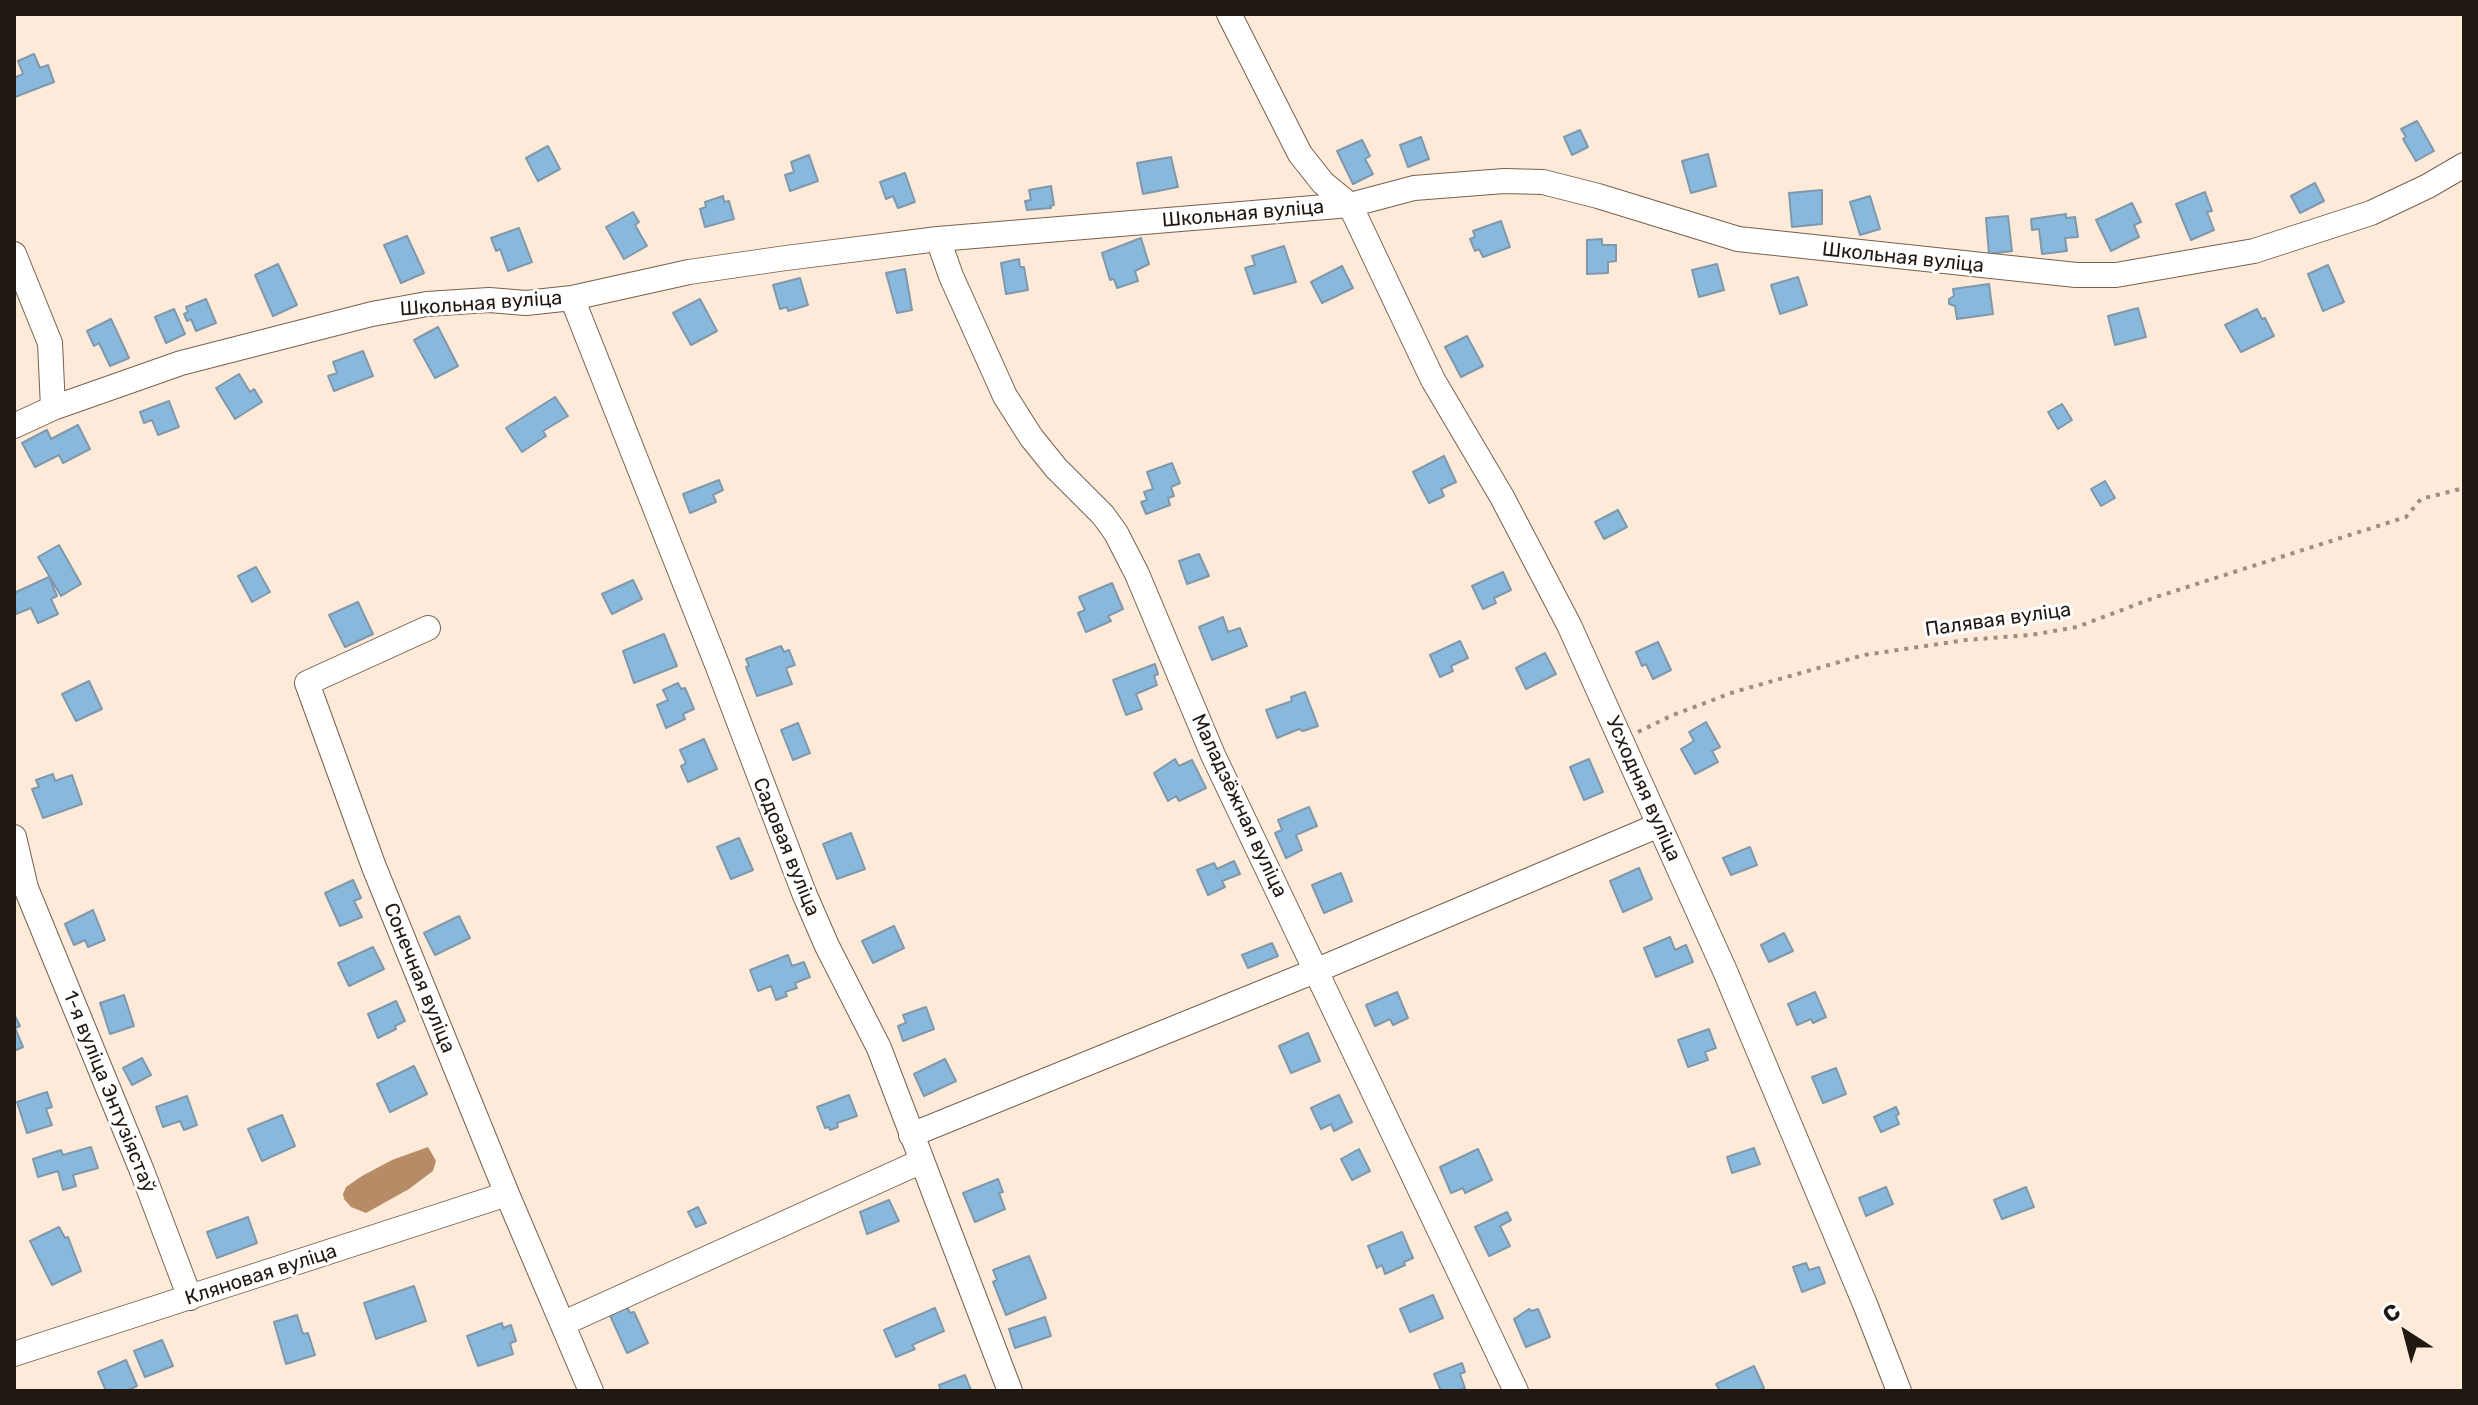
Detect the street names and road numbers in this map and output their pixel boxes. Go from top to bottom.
street label: Школьная вуліца [1161,195,1325,233]
street label: Школьная вуліца [1821,238,1985,278]
street label: Школьная вуліца [399,286,563,322]
street label: Палявая вуліца [1923,598,2073,642]
street label: Маладзёжная вуліца [1186,711,1292,901]
street label: Усходняя вуліца [1600,713,1686,865]
street label: Садовая вуліца [747,774,825,920]
street label: Сонечная вуліца [378,900,460,1056]
street label: 1-я вуліца Энтузіястаў [57,987,161,1197]
street label: Кляновая вуліца [182,1239,340,1311]

